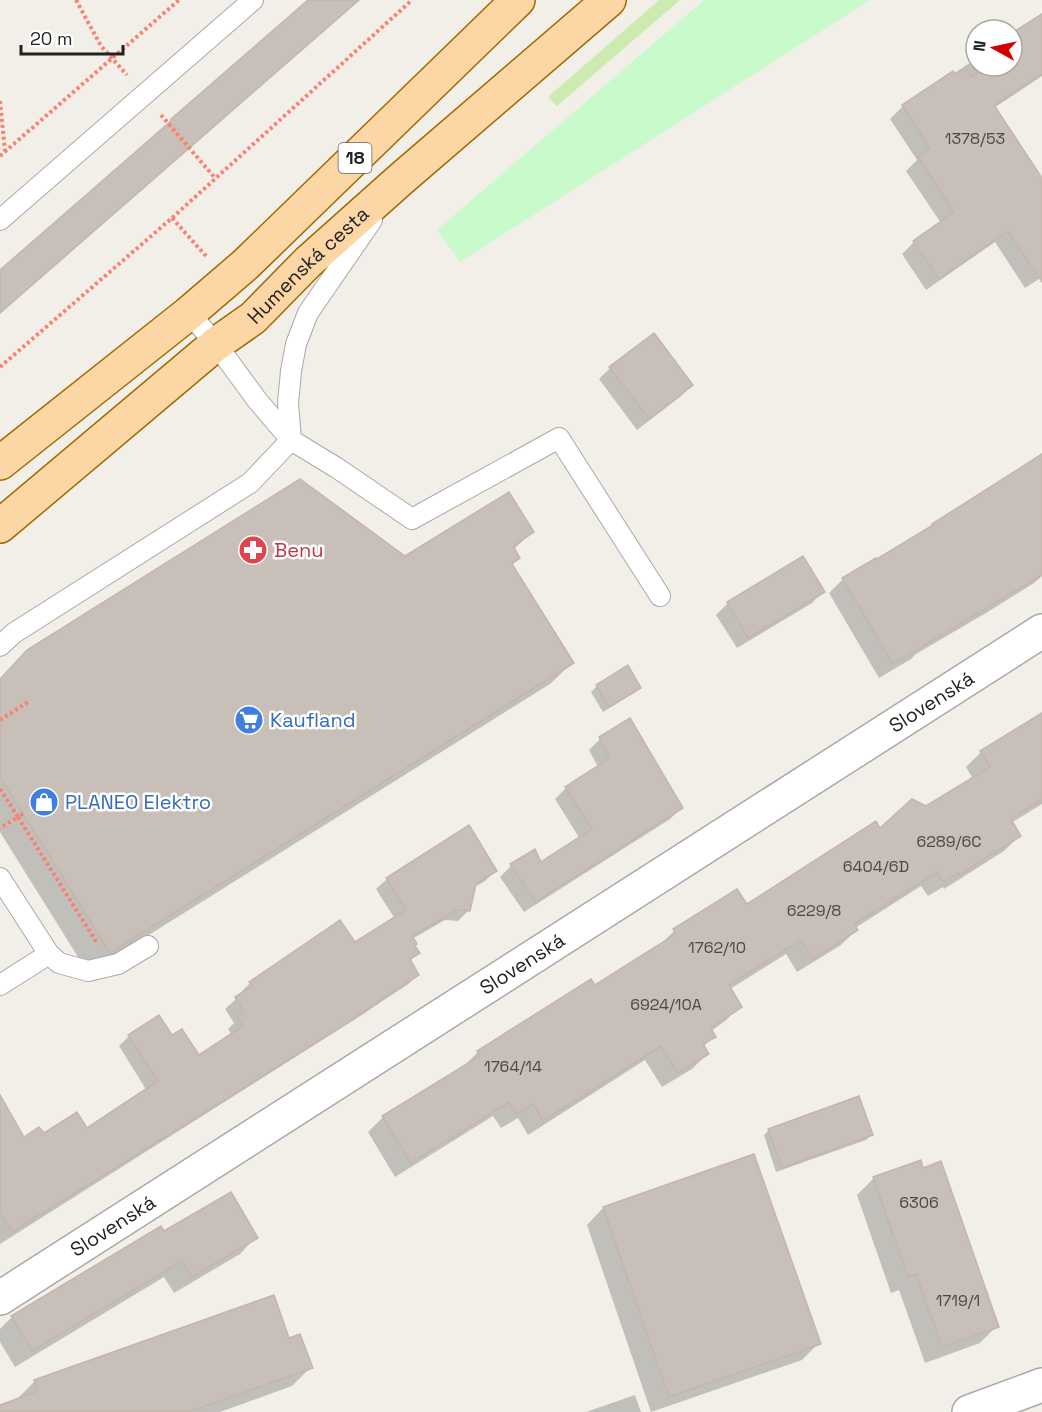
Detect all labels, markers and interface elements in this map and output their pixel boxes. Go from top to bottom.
scale bar [21,18,123,56]
north arrow [964,18,1024,78]
text: 20 m [30,27,73,50]
text: N [968,39,991,53]
house number: 1378/53 [945,128,1005,149]
road number: 18 [338,143,372,173]
street label: Humenská cesta [241,201,374,329]
pharmacy icon: Benu [237,534,269,566]
place label: Benu [274,537,323,563]
street label: Slovenská [884,665,979,739]
supermarket icon: Kaufland [233,704,265,736]
place label: Kaufland [270,707,356,733]
shop icon: PLANEO Elektro [28,786,60,818]
place label: PLANEO Elektro [65,789,211,815]
house number: 6289/6C [916,831,982,852]
house number: 6404/6D [843,856,909,877]
house number: 6229/8 [787,900,841,921]
street label: Slovenská [475,927,570,1001]
house number: 1762/10 [688,937,746,958]
house number: 6924/10A [630,994,702,1015]
house number: 1764/14 [484,1056,542,1077]
street label: Slovenská [65,1189,160,1263]
house number: 6306 [899,1192,939,1213]
house number: 1719/1 [936,1290,980,1311]

